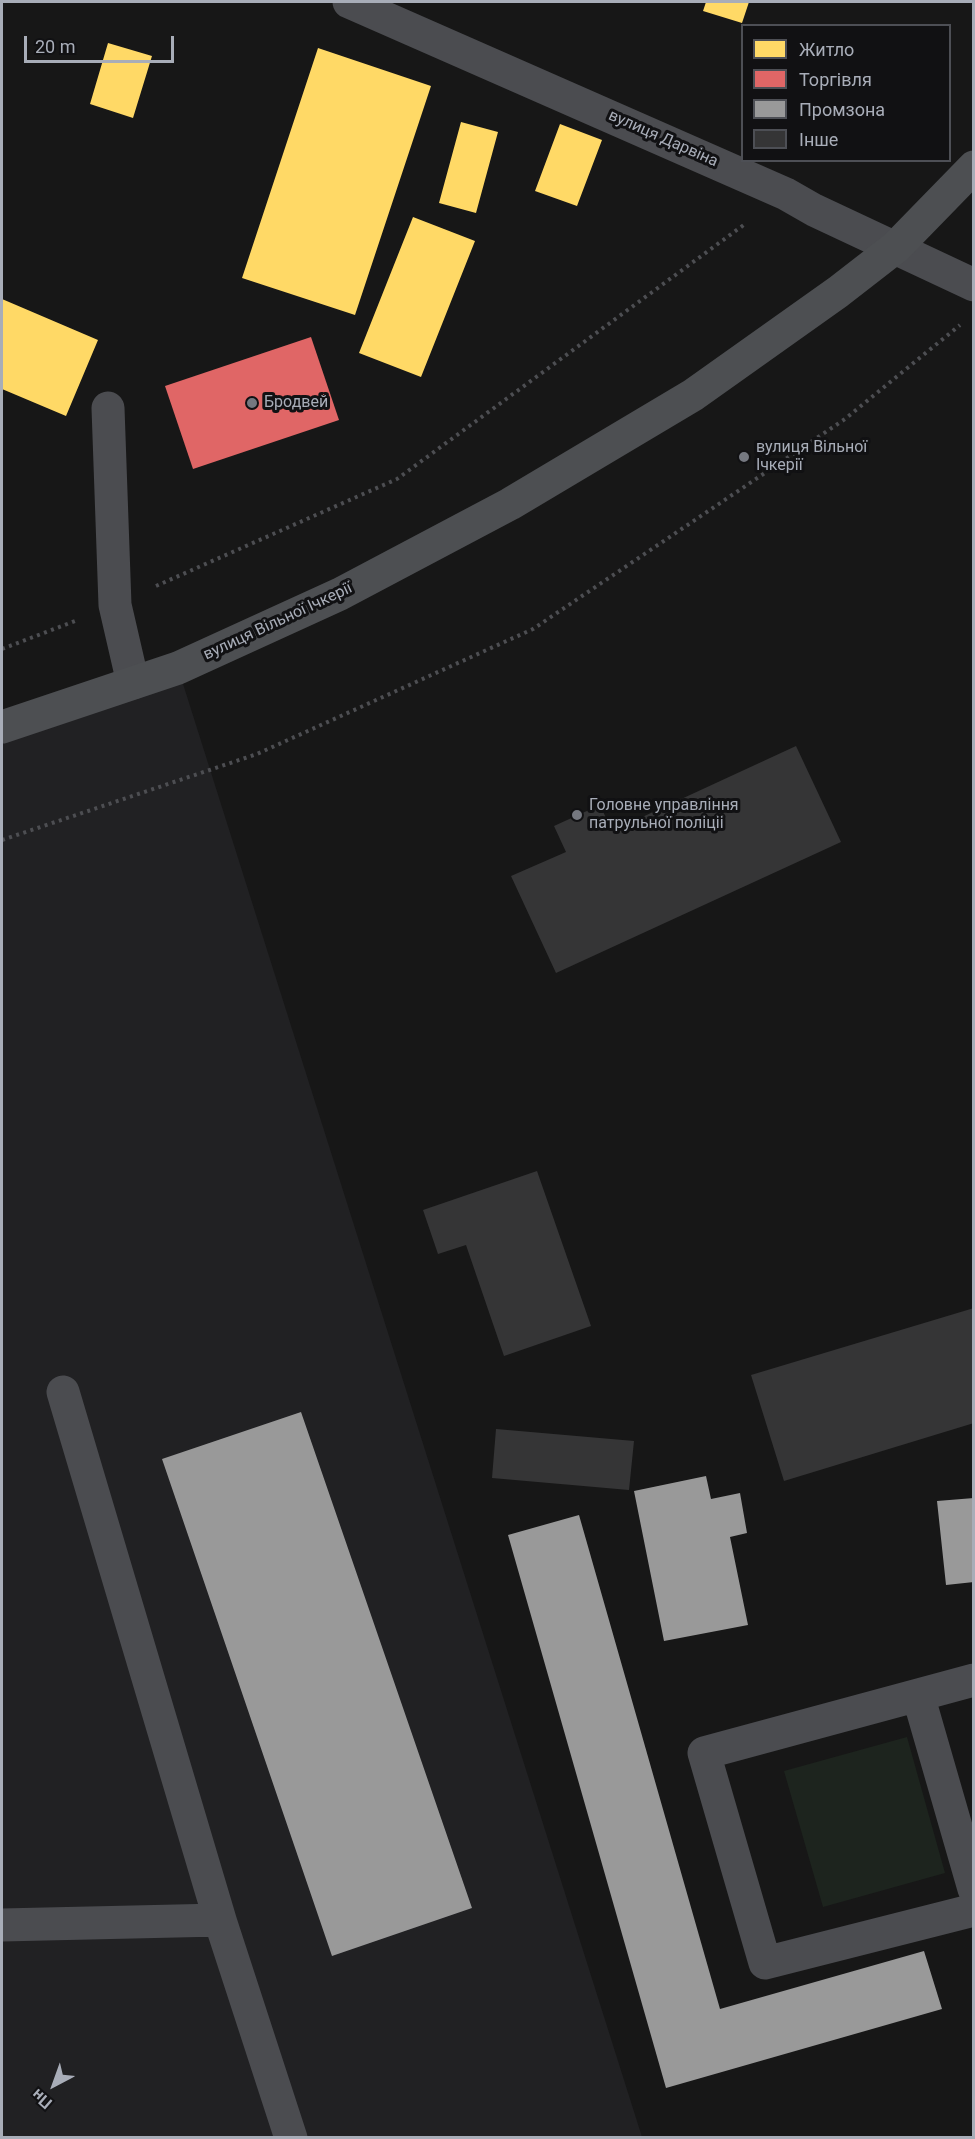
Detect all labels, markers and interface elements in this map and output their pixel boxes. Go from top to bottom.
scale bar [27,24,177,62]
legend [741,24,951,162]
text: 20 m [35,36,75,57]
text: Житло [799,39,854,60]
text: Торгівля [799,69,872,90]
text: Промзона [799,99,885,120]
street label: вулиця Дарвіна [605,106,721,172]
text: Інше [799,129,838,150]
place label: Бродвей [264,393,328,413]
marker: Бродвей [245,396,259,410]
place label: вулиця Вільної Ічкерії [756,438,867,476]
marker: вулиця Вільної Ічкерії [737,450,751,464]
street label: вулиця Вільної Ічкерії [201,579,355,665]
place label: Головне управління патрульної поліціі [589,796,739,834]
marker: Головне управління патрульної поліціі [570,808,584,822]
north arrow [24,2055,84,2115]
text: Пн [28,2085,56,2113]

